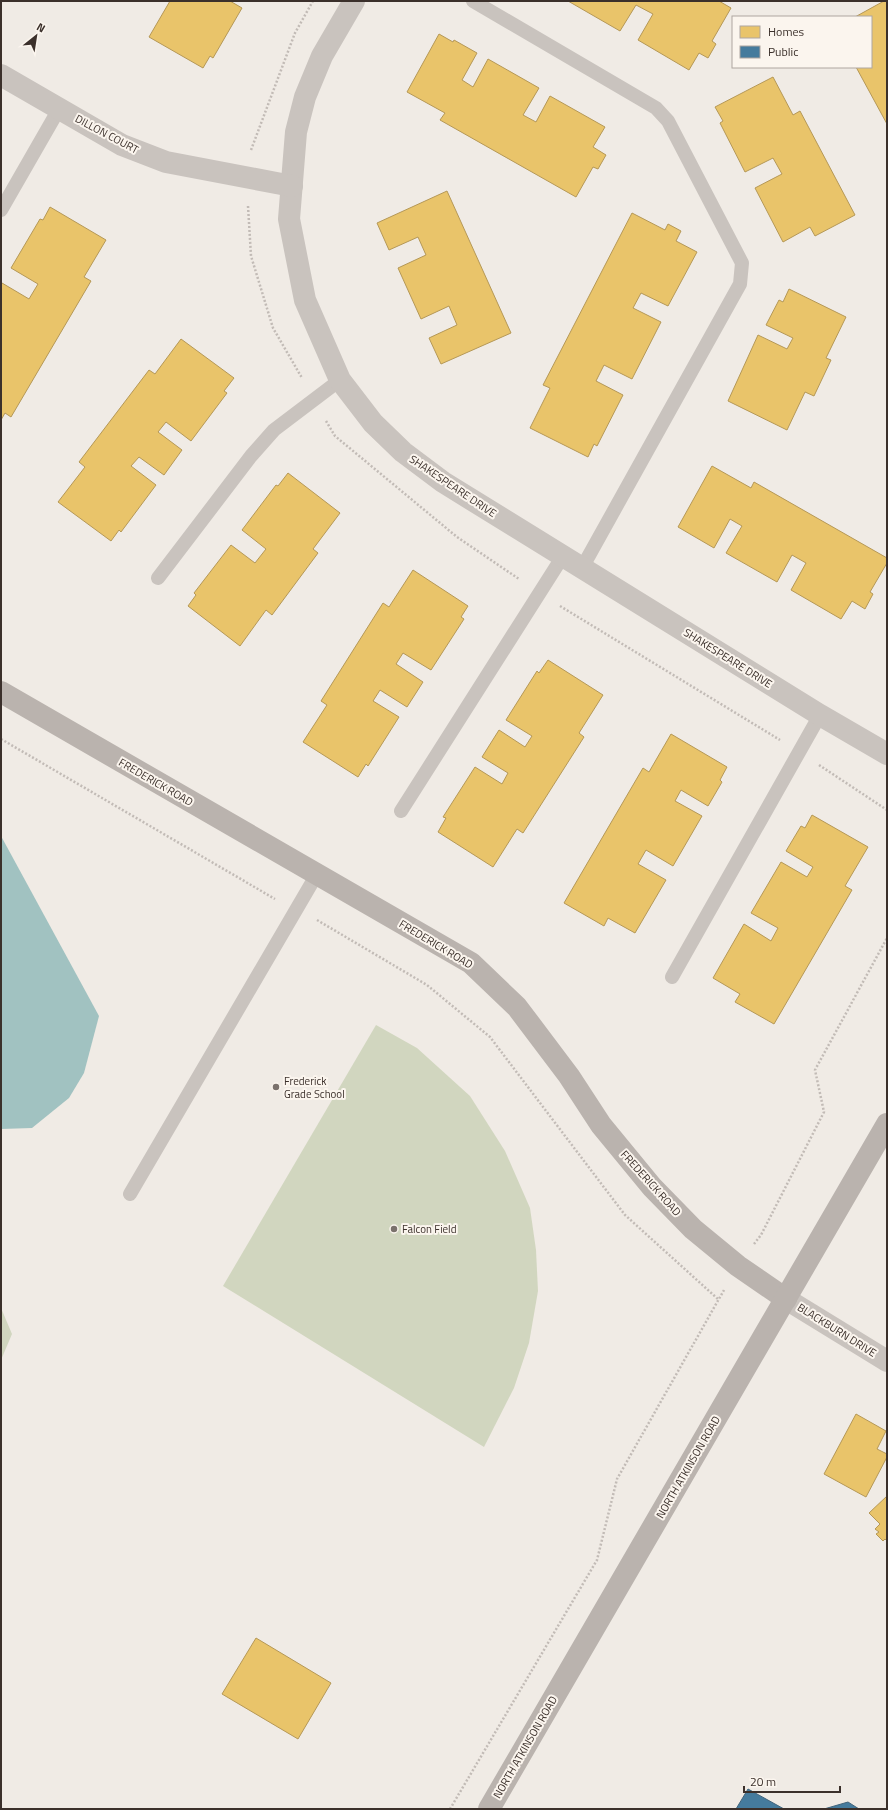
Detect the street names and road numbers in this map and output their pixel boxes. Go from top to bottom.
street label: DILLON COURT [72,111,142,158]
street label: SHAKESPEARE DRIVE [406,451,500,521]
street label: SHAKESPEARE DRIVE [681,624,775,692]
street label: FREDERICK ROAD [116,754,196,810]
street label: FREDERICK ROAD [396,916,476,972]
street label: FREDERICK ROAD [617,1147,685,1219]
street label: BLACKBURN DRIVE [794,1299,880,1361]
street label: NORTH ATKINSON ROAD [652,1413,724,1521]
street label: NORTH ATKINSON ROAD [489,1693,561,1801]

